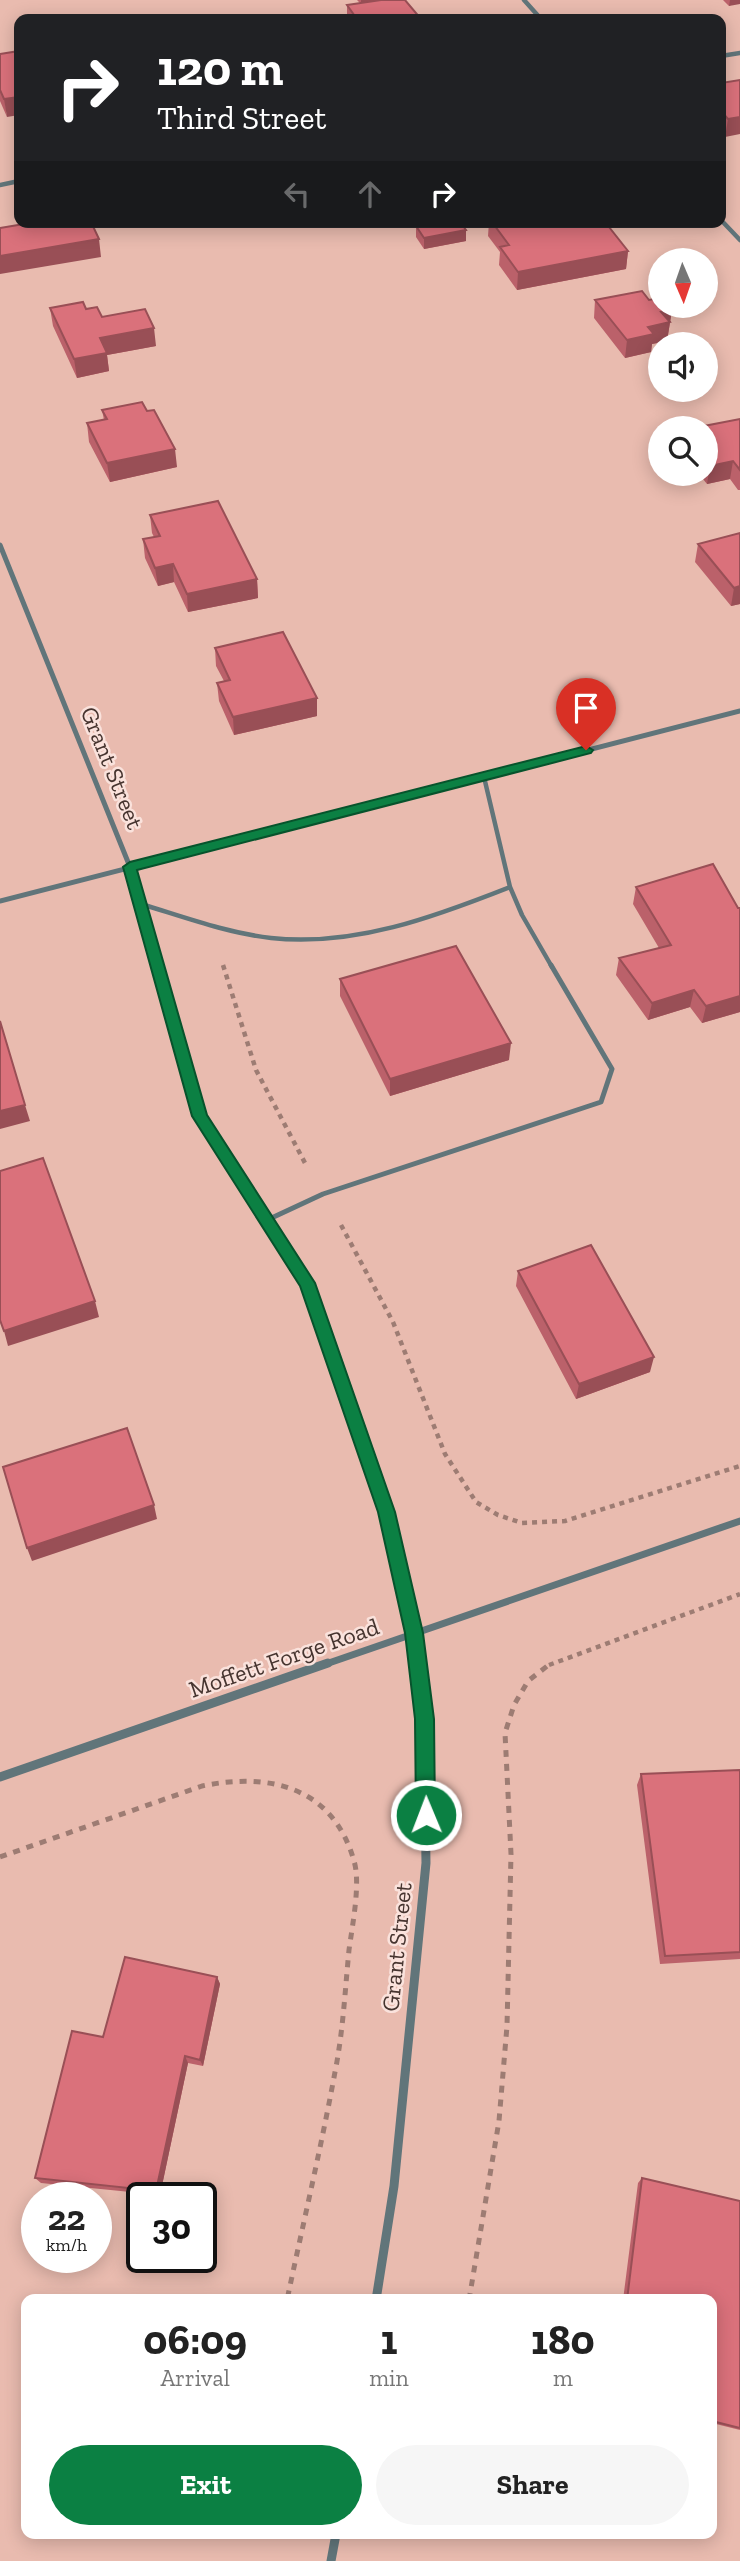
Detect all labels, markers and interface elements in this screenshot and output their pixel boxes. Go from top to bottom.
text: 120 m [157,39,283,98]
icon: right [42,42,133,133]
text: Third Street [157,99,326,137]
icon: left [278,175,316,213]
icon: ahead [351,175,389,213]
icon: right [424,175,462,213]
north arrow [648,248,718,318]
map controls [648,248,718,486]
button: sound [648,332,718,402]
button: search [648,416,718,486]
pin [556,678,616,750]
icon: arrive [567,689,605,727]
street label: Grant Street [75,702,150,833]
street label: Moffett Forge Road [185,1611,383,1704]
position arrow [389,1778,463,1852]
street label: Grant Street [375,1881,418,2013]
speed limit sign: 30 [126,2182,217,2273]
text: 22 [48,2197,85,2239]
text: km/h [46,2234,87,2256]
text: 06:09 [143,2314,247,2365]
text: 1 [380,2314,397,2365]
text: 180 [531,2314,595,2365]
text: Arrival [160,2364,230,2392]
text: min [369,2364,409,2392]
text: m [553,2364,573,2392]
button: Exit [49,2445,362,2525]
button: Share [376,2445,689,2525]

